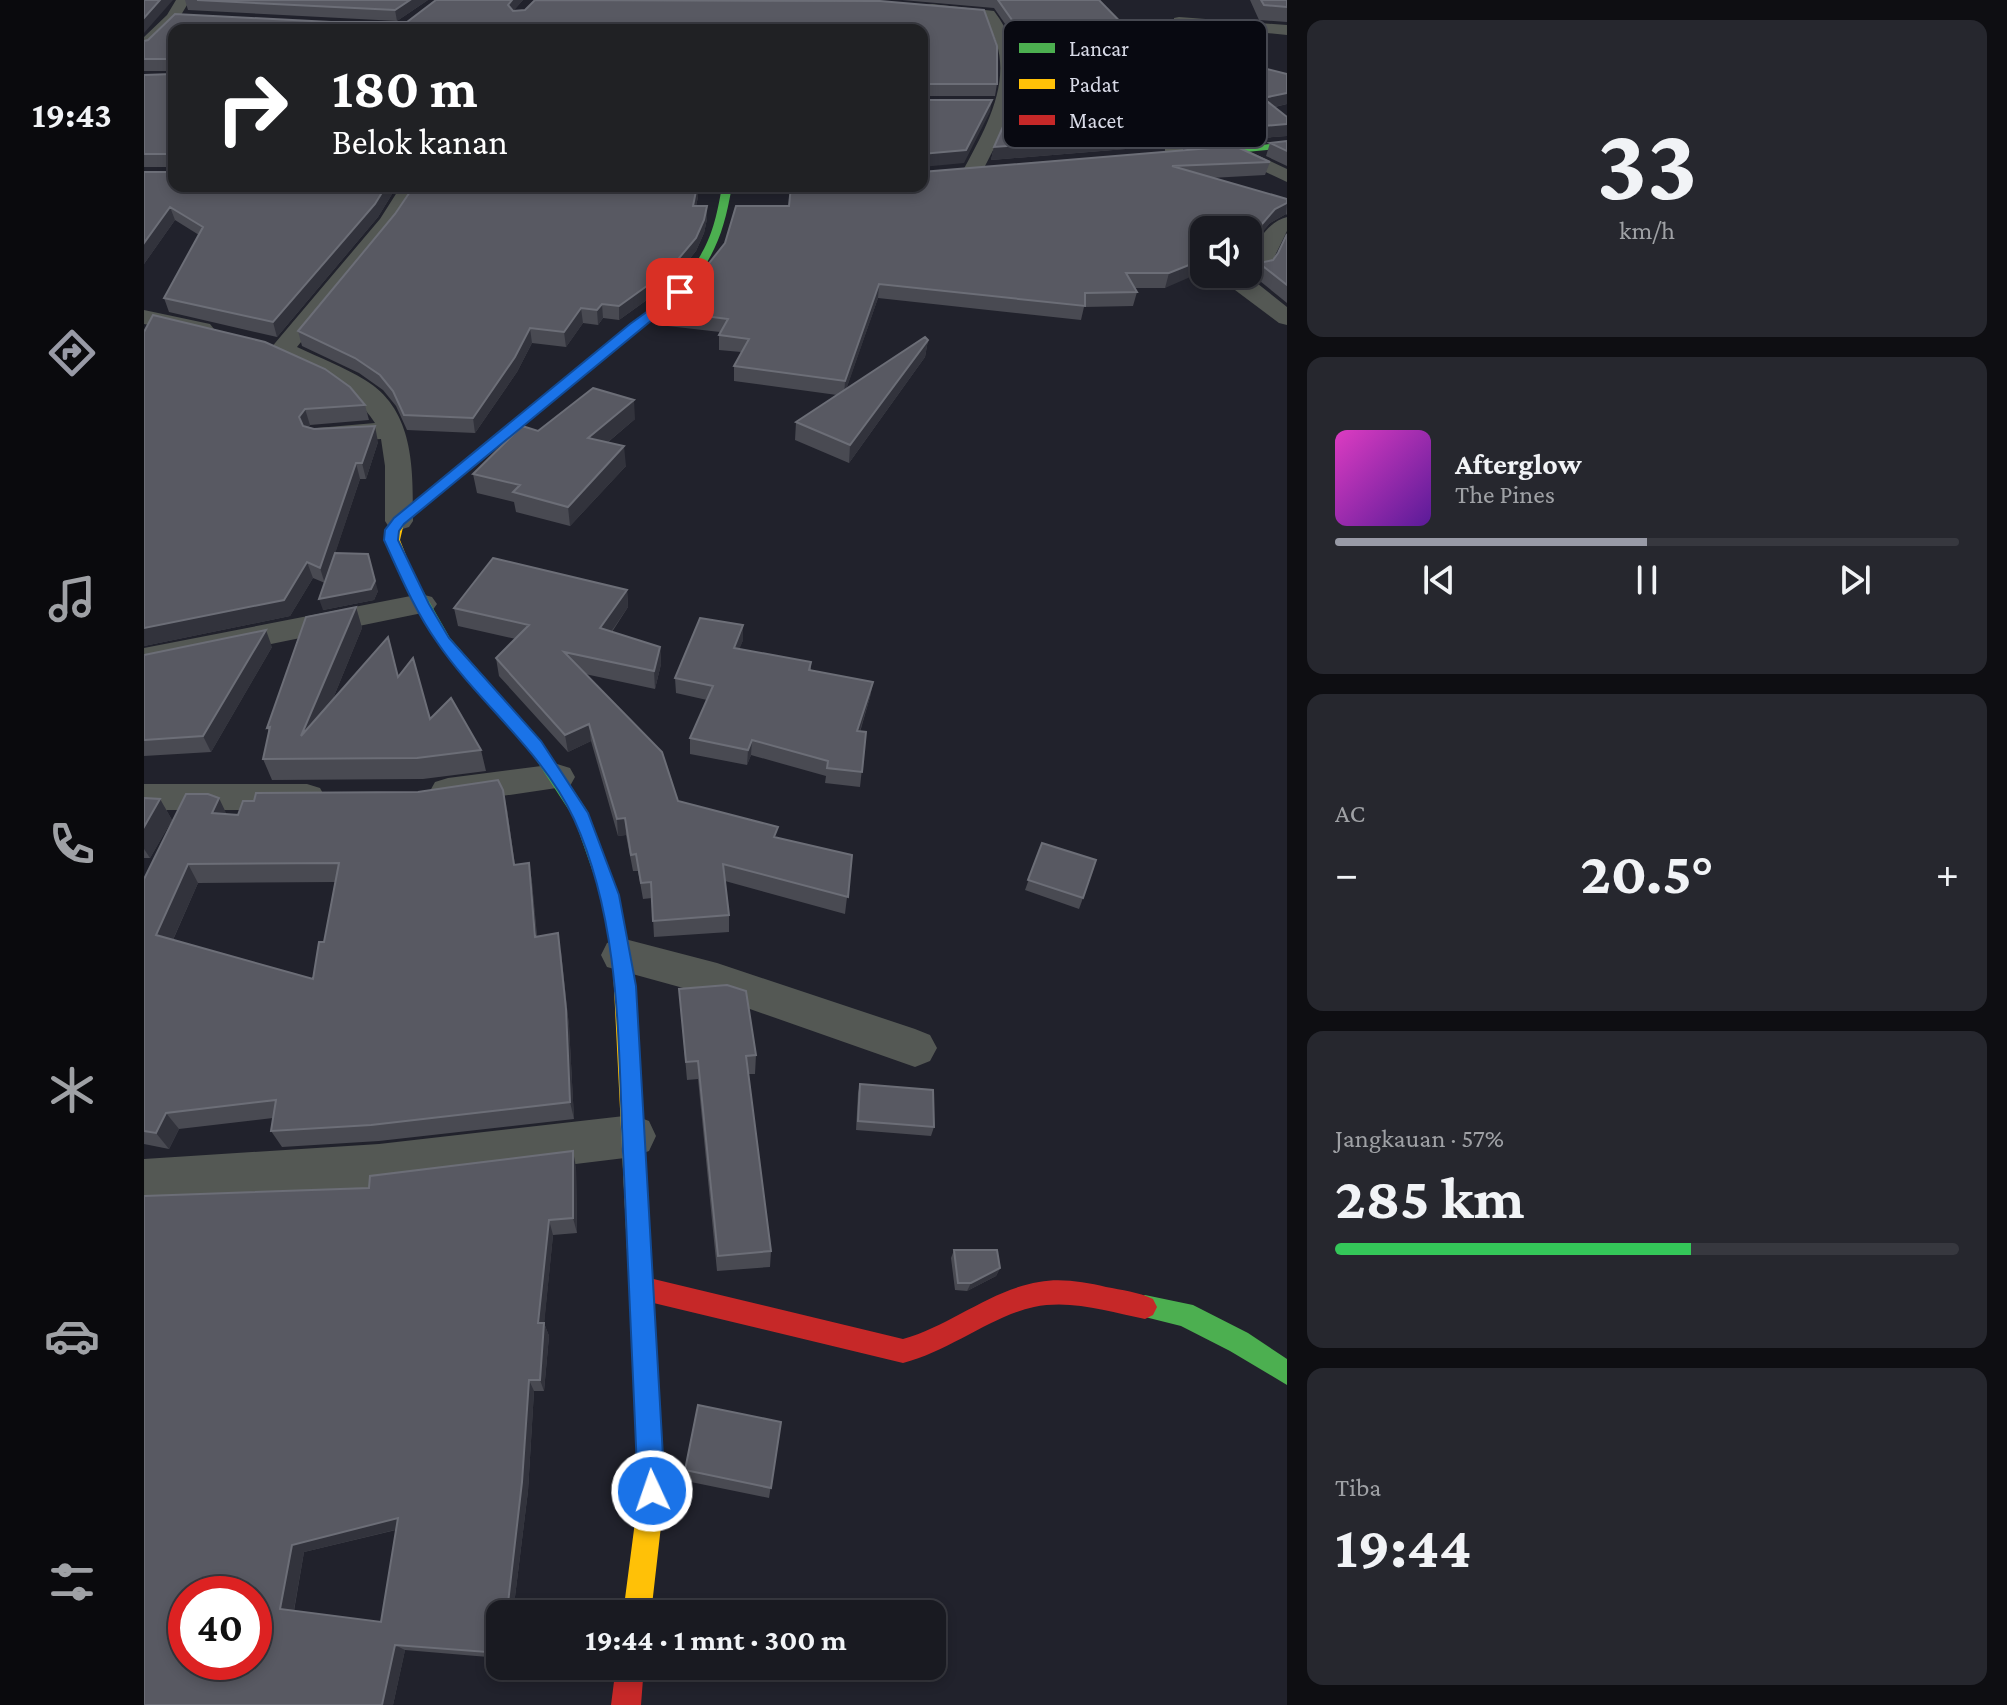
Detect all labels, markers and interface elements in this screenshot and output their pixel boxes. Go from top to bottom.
legend [1003,20,1267,148]
text: Lancar [1069,36,1129,61]
icon: right [200,56,304,160]
text: 180 m [332,57,478,119]
text: Padat [1069,72,1120,97]
text: 19:43 [32,95,112,135]
text: 33 [1596,106,1698,221]
text: Macet [1069,108,1124,133]
text: Belok kanan [332,122,508,162]
map controls [1190,216,1262,288]
button: sound [1190,216,1262,288]
text: km/h [1619,216,1675,245]
pin [646,258,714,326]
icon: arrive [658,270,702,314]
icon: directions [44,325,100,381]
text: Afterglow [1455,447,1582,480]
text: The Pines [1455,480,1555,509]
icon: previous [1417,558,1461,602]
icon: pause [1625,558,1669,602]
icon: next [1833,558,1877,602]
icon: music [44,571,100,627]
text: AC [1335,799,1365,828]
icon: phone [44,816,100,872]
text: 20.5° [1580,839,1714,906]
text: − [1335,849,1358,897]
text: + [1936,849,1959,897]
icon: climate [44,1062,100,1118]
text: Jangkauan · 57% [1335,1124,1504,1153]
text: 285 km [1335,1164,1525,1231]
icon: car [44,1308,100,1364]
position arrow [610,1449,694,1533]
text: Tiba [1335,1473,1381,1502]
text: 19:44 [1335,1513,1472,1580]
icon: filters [44,1554,100,1610]
speed limit sign: 40 [168,1576,272,1680]
text: 19:44 · 1 mnt · 300 m [585,1623,847,1656]

